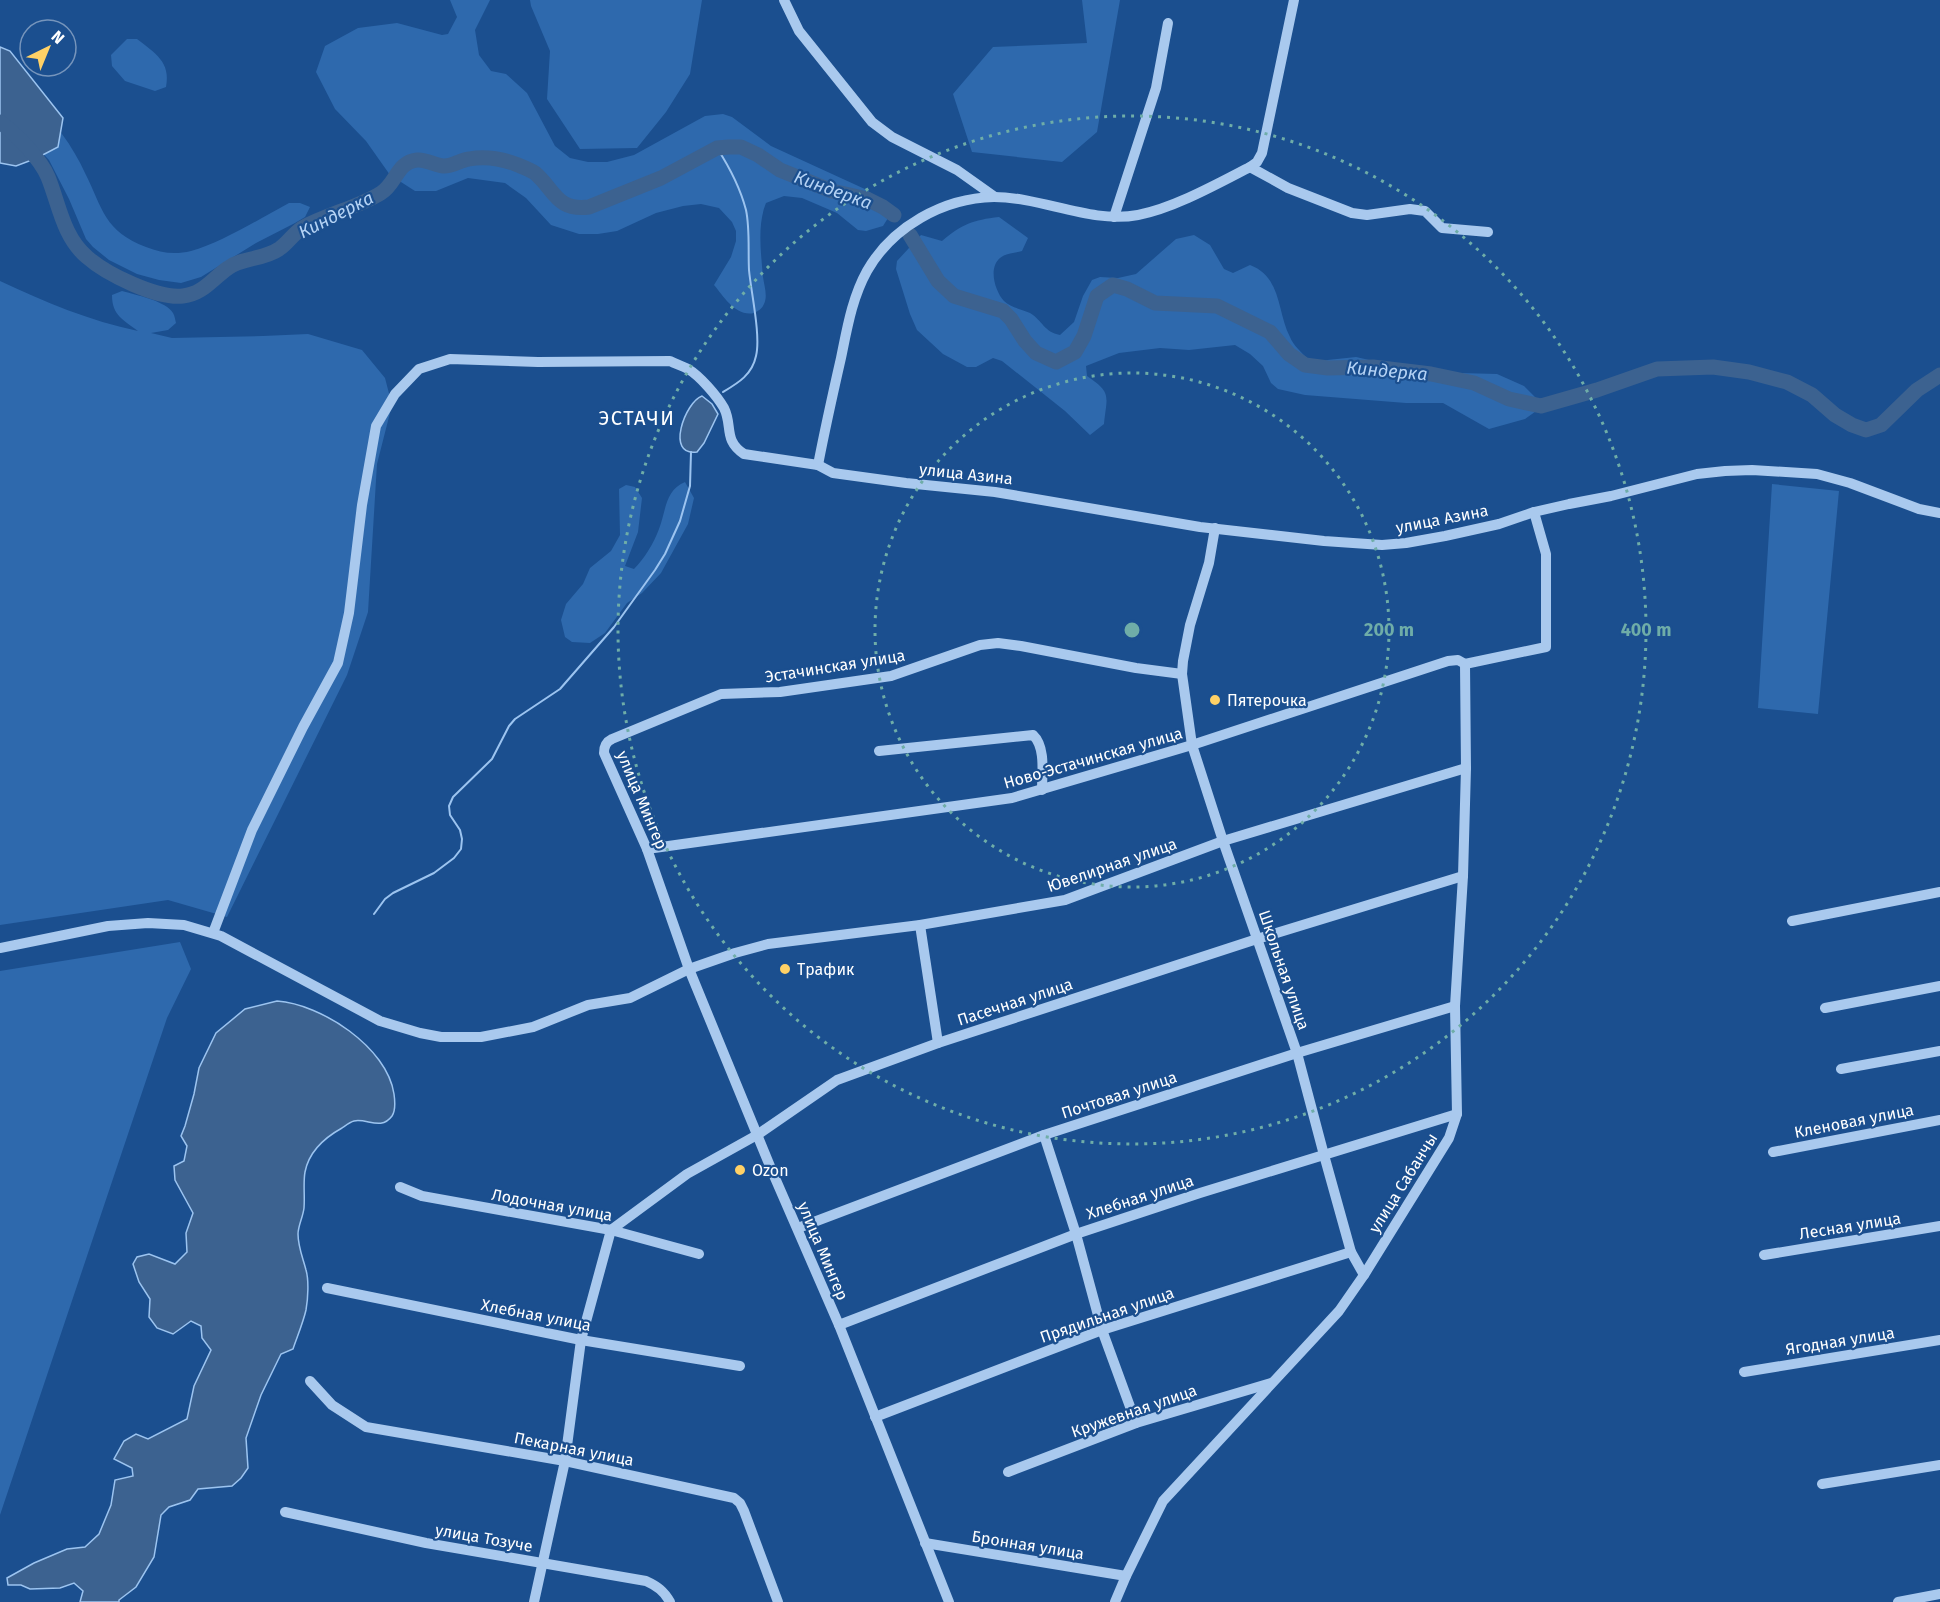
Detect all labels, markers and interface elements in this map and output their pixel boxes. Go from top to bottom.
north arrow [18,18,78,78]
text: N [48,27,68,48]
water label: Киндерка [791,166,875,214]
water label: Киндерка [295,187,377,243]
water label: Киндерка [1346,357,1428,385]
district label: ЭСТАЧИ [599,406,675,430]
street label: улица Азина [918,460,1014,488]
street label: улица Азина [1394,501,1490,537]
text: 200 m [1364,619,1414,641]
text: 400 m [1621,619,1671,641]
centre of rings [1122,620,1142,640]
street label: Эстачинская улица [764,646,906,686]
place label: Пятерочка [1227,691,1307,710]
marker: Пятерочка [1208,693,1222,707]
street label: Ново-Эстачинская улица [1001,723,1185,793]
street label: улица Мингер [613,748,671,852]
street label: Ювелирная улица [1045,834,1179,896]
street label: Школьная улица [1255,908,1313,1032]
place label: Трафик [797,960,855,979]
marker: Трафик [778,962,792,976]
street label: Пасечная улица [955,974,1075,1030]
street label: Почтовая улица [1059,1067,1179,1123]
street label: Кленовая улица [1793,1100,1915,1142]
street label: улица Сабанчы [1365,1130,1441,1236]
place label: Ozon [752,1161,789,1180]
marker: Ozon [733,1163,747,1177]
street label: Хлебная улица [1084,1171,1196,1223]
street label: Лодочная улица [490,1185,614,1225]
street label: улица Мингер [794,1199,852,1303]
street label: Лесная улица [1798,1209,1902,1243]
street label: Прядильная улица [1037,1283,1177,1347]
street label: Хлебная улица [479,1295,593,1335]
street label: Ягодная улица [1784,1323,1896,1359]
street label: Кружевная улица [1069,1381,1199,1441]
street label: Пекарная улица [512,1428,636,1470]
street label: улица Тозуче [434,1520,534,1556]
street label: Бронная улица [970,1527,1086,1563]

